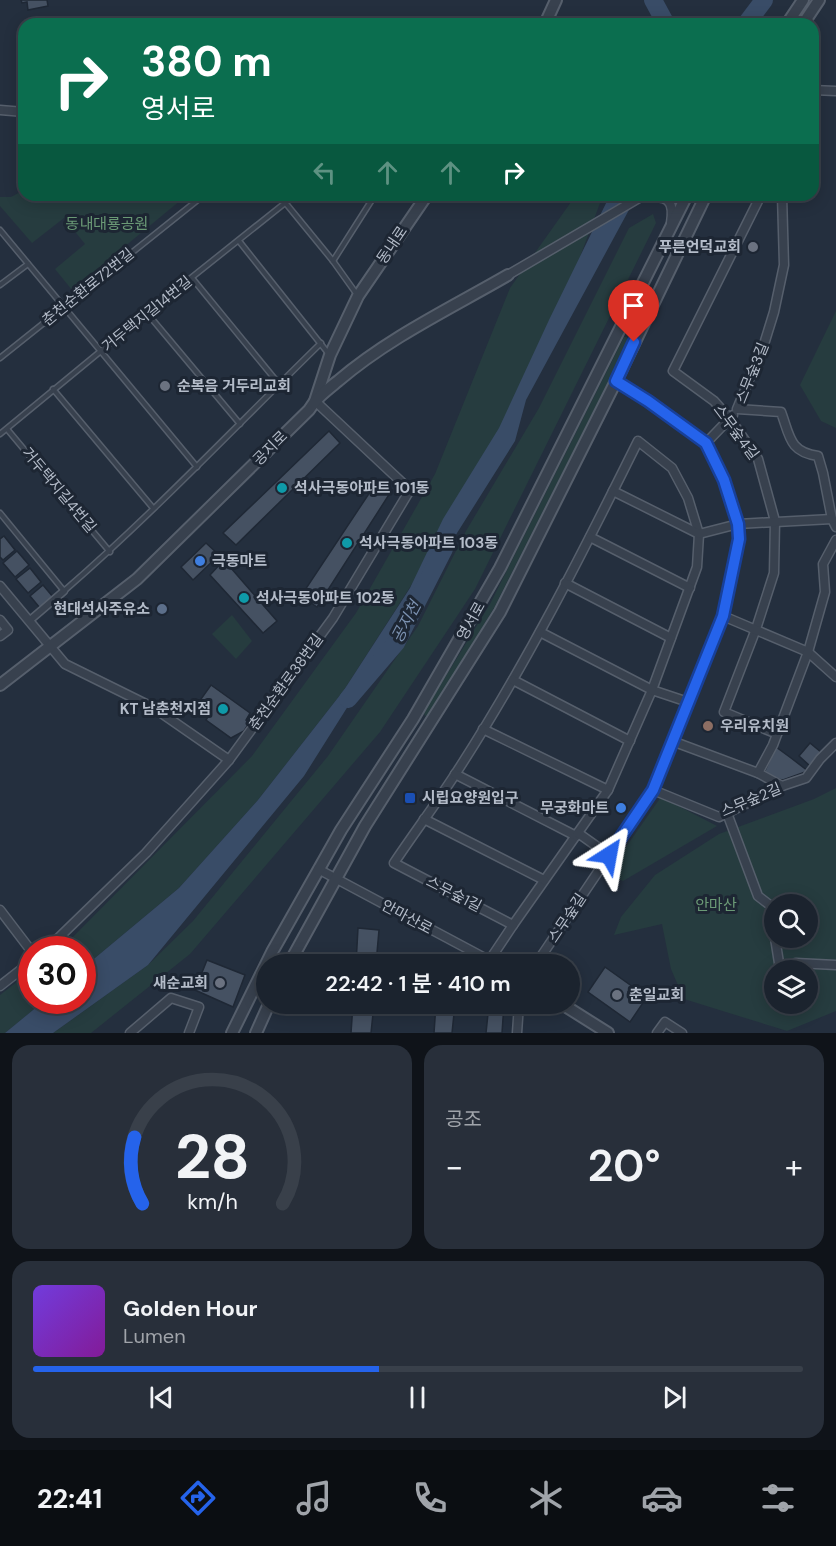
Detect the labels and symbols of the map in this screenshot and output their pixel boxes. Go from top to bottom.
park label: 동내대룡공원 [66,214,148,234]
street label: 동내로 [372,222,412,268]
place label: 푸른언덕교회 [658,237,741,257]
marker: 푸른언덕교회 [746,240,760,254]
street label: 춘천순환로72번길 [38,244,138,330]
street label: 거두택지길14번길 [98,271,196,357]
pin [608,280,659,342]
street label: 스무숲3길 [731,340,773,406]
place label: 순복음 거두리교회 [177,376,291,396]
marker: 순복음 거두리교회 [158,379,172,393]
street label: 스무숲4길 [709,400,763,464]
street label: 공지로 [248,426,292,470]
street label: 거두택지길4번길 [17,443,101,537]
place label: 석사극동아파트 101동 [294,478,430,498]
marker: 석사극동아파트 101동 [275,481,289,495]
place label: 석사극동아파트 103동 [359,533,498,553]
marker: 석사극동아파트 103동 [340,536,354,550]
place label: 극동마트 [212,551,267,571]
marker: 극동마트 [193,554,207,568]
place label: 석사극동아파트 102동 [256,588,395,608]
marker: 석사극동아파트 102동 [237,591,251,605]
water label: 공지천 [386,596,427,646]
street label: 영서로 [452,598,490,644]
place label: 현대석사주유소 [53,599,150,619]
marker: 현대석사주유소 [155,602,169,616]
street label: 춘천순환로38번길 [244,630,328,734]
place label: KT 남춘천지점 [120,699,211,719]
marker: KT 남춘천지점 [216,702,230,716]
place label: 우리유치원 [720,716,789,736]
marker: 우리유치원 [701,719,715,733]
street label: 스무숲2길 [718,778,784,822]
place label: 시립요양원입구 [422,788,519,808]
marker: 시립요양원입구 [403,791,417,805]
place label: 무궁화마트 [540,798,609,818]
marker: 무궁화마트 [614,801,628,815]
position arrow [577,823,641,887]
street label: 스무숲1길 [423,871,485,917]
street label: 스무숲길 [543,890,591,946]
street label: 안마산로 [378,895,436,939]
park label: 안마산 [695,895,737,915]
speed limit sign: 30 [18,936,96,1014]
place label: 새순교회 [153,973,208,993]
marker: 새순교회 [213,976,227,990]
place label: 춘일교회 [629,985,684,1005]
marker: 춘일교회 [610,988,624,1002]

